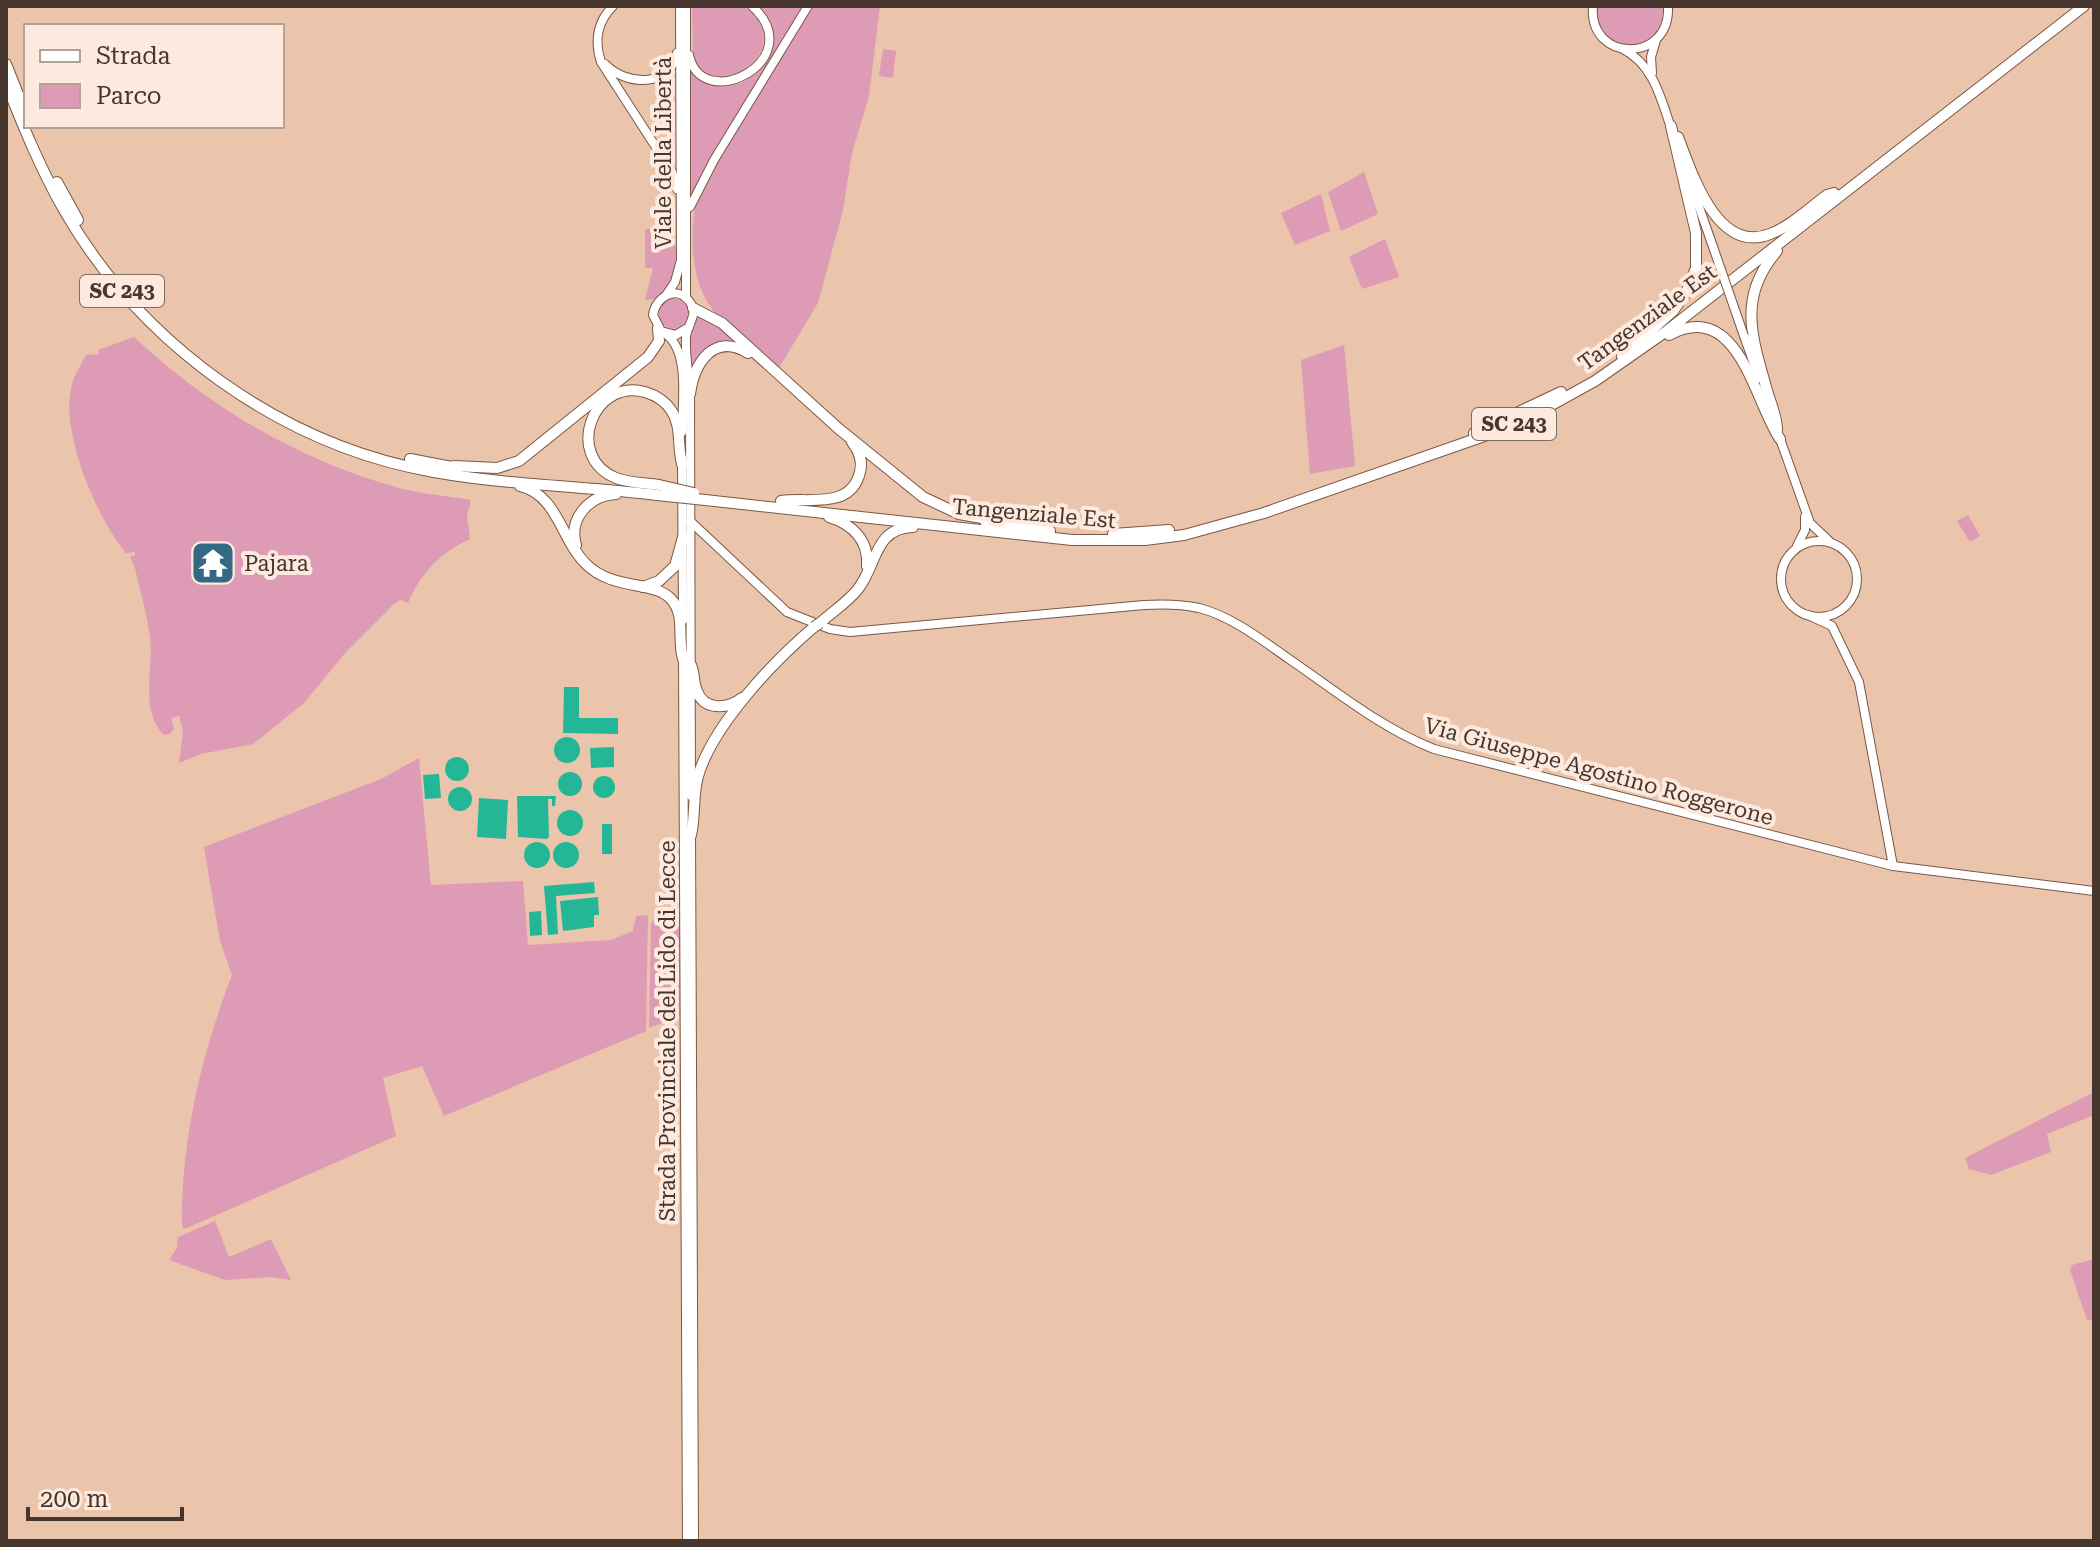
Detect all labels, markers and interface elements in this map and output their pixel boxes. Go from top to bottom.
legend [24,24,284,128]
text: Strada [96,42,171,70]
street label: Viale della Libertà [651,57,676,249]
text: Parco [96,82,162,110]
street label: Tangenziale Est [1573,259,1721,376]
road number: SC 243 [80,275,164,307]
road number: SC 243 [1472,408,1556,440]
street label: Tangenziale Est [951,494,1117,533]
temple icon: Pajara [189,539,237,587]
place label: Pajara [244,551,309,576]
street label: Via Giuseppe Agostino Roggerone [1422,713,1776,830]
street label: Strada Provinciale del Lido di Lecce [655,840,680,1222]
scale bar [28,1471,182,1521]
text: 200 m [40,1485,108,1513]

